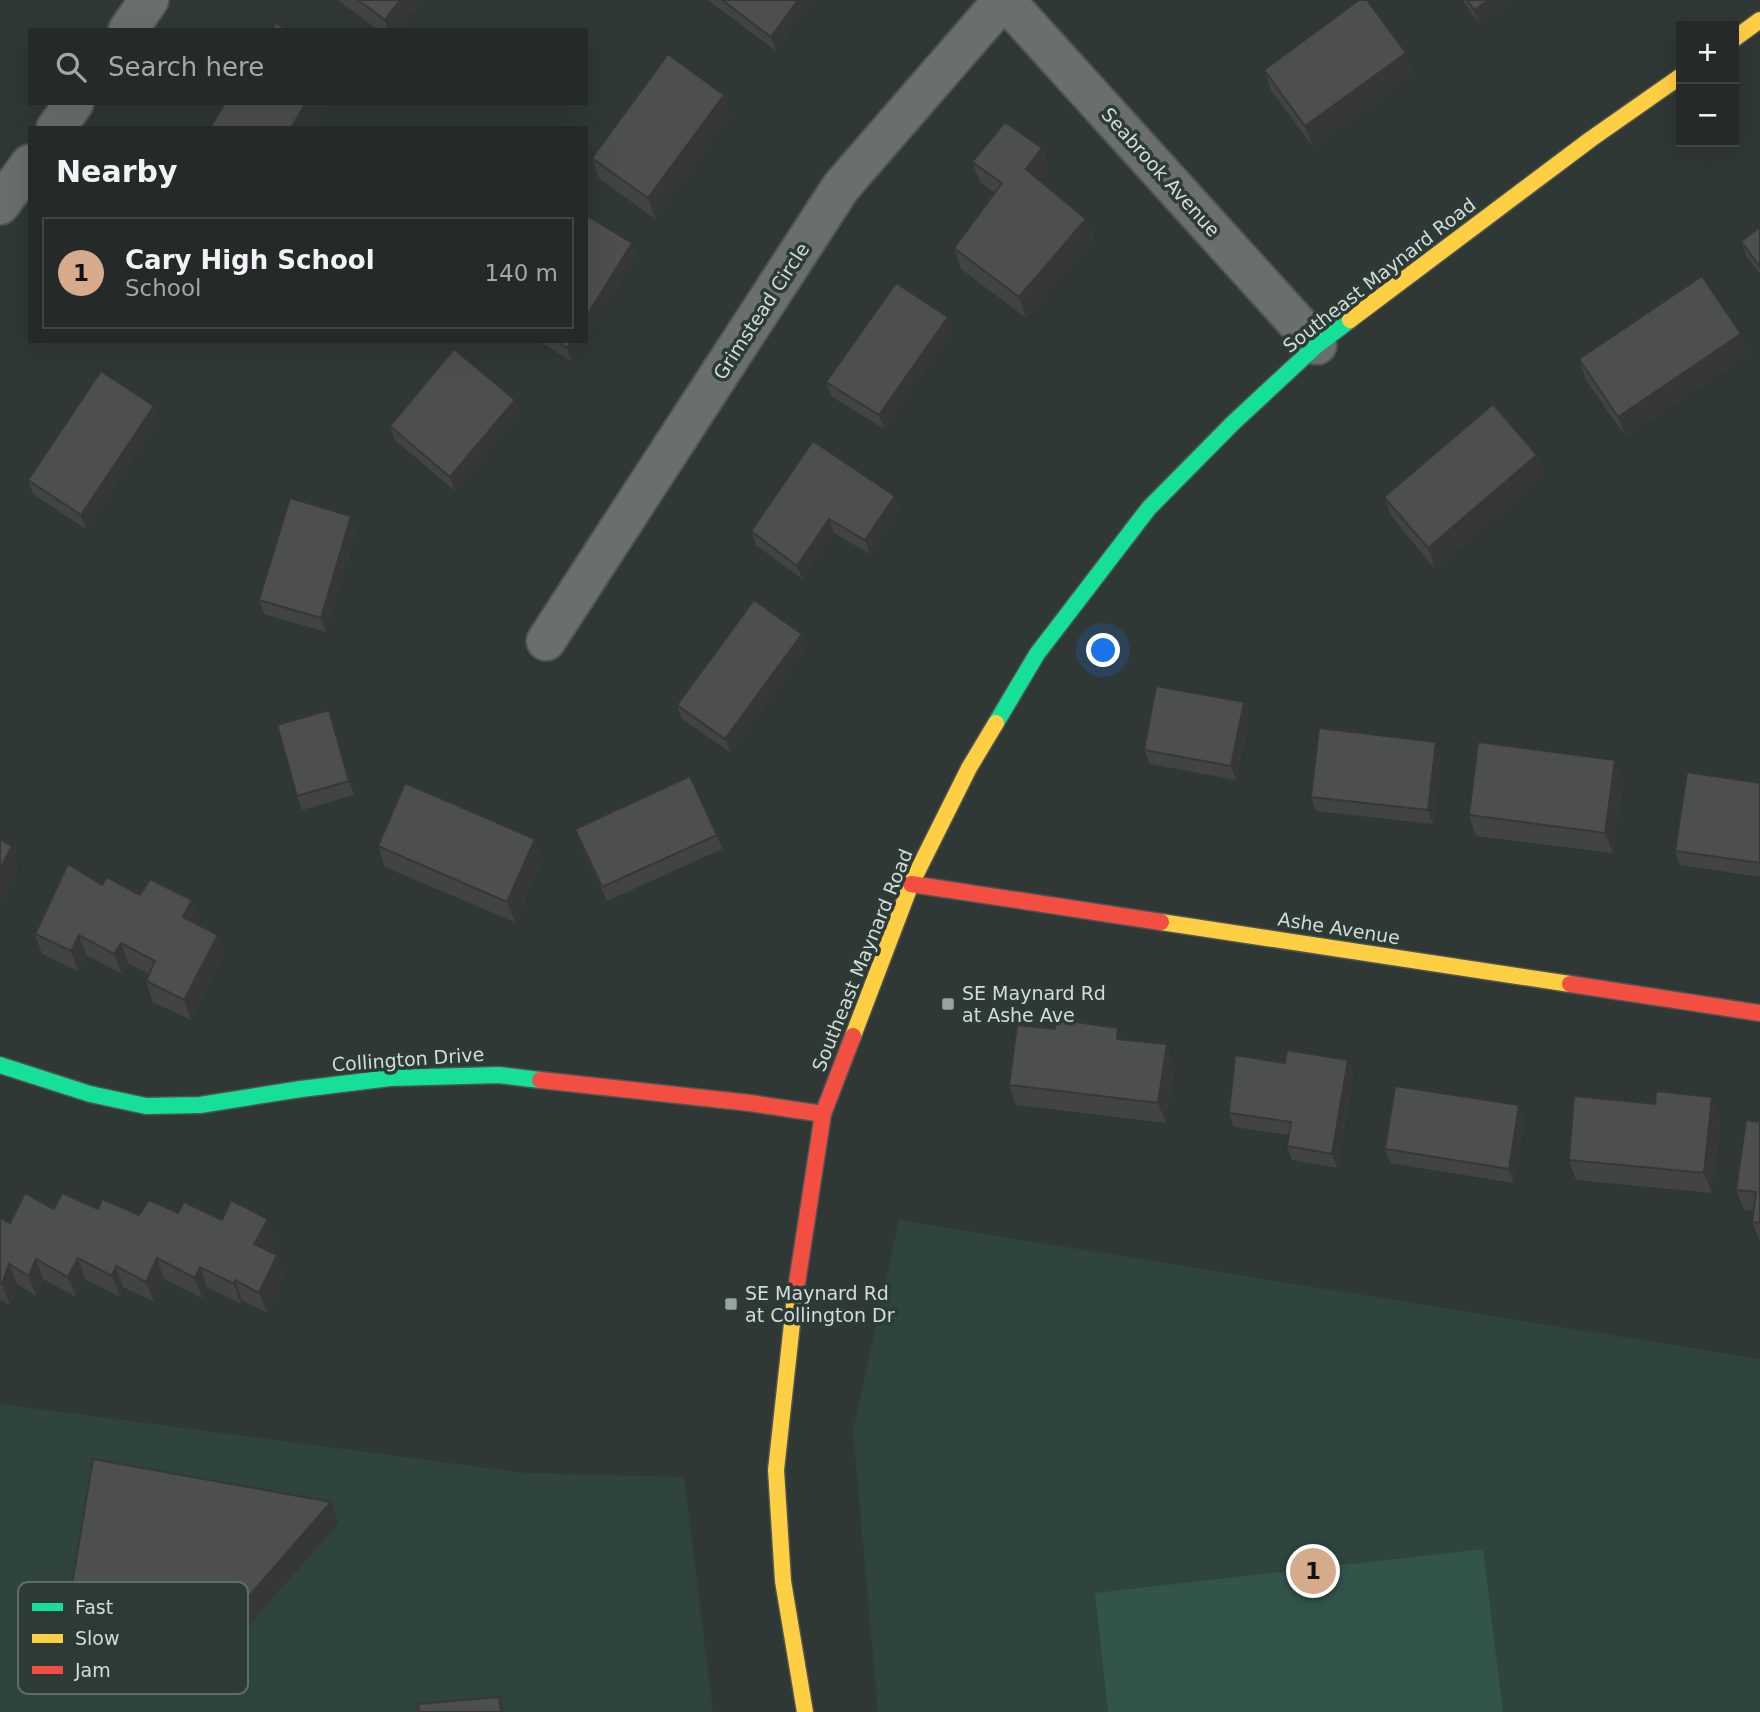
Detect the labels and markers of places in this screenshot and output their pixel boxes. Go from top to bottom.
place label: SE Maynard Rd at Ashe Ave [962,982,1106,1026]
marker: SE Maynard Rd at Ashe Ave [940,996,956,1012]
place label: SE Maynard Rd at Collington Dr [745,1282,895,1326]
marker: SE Maynard Rd at Collington Dr [723,1296,739,1312]
pin: 1 [1290,1545,1336,1597]

